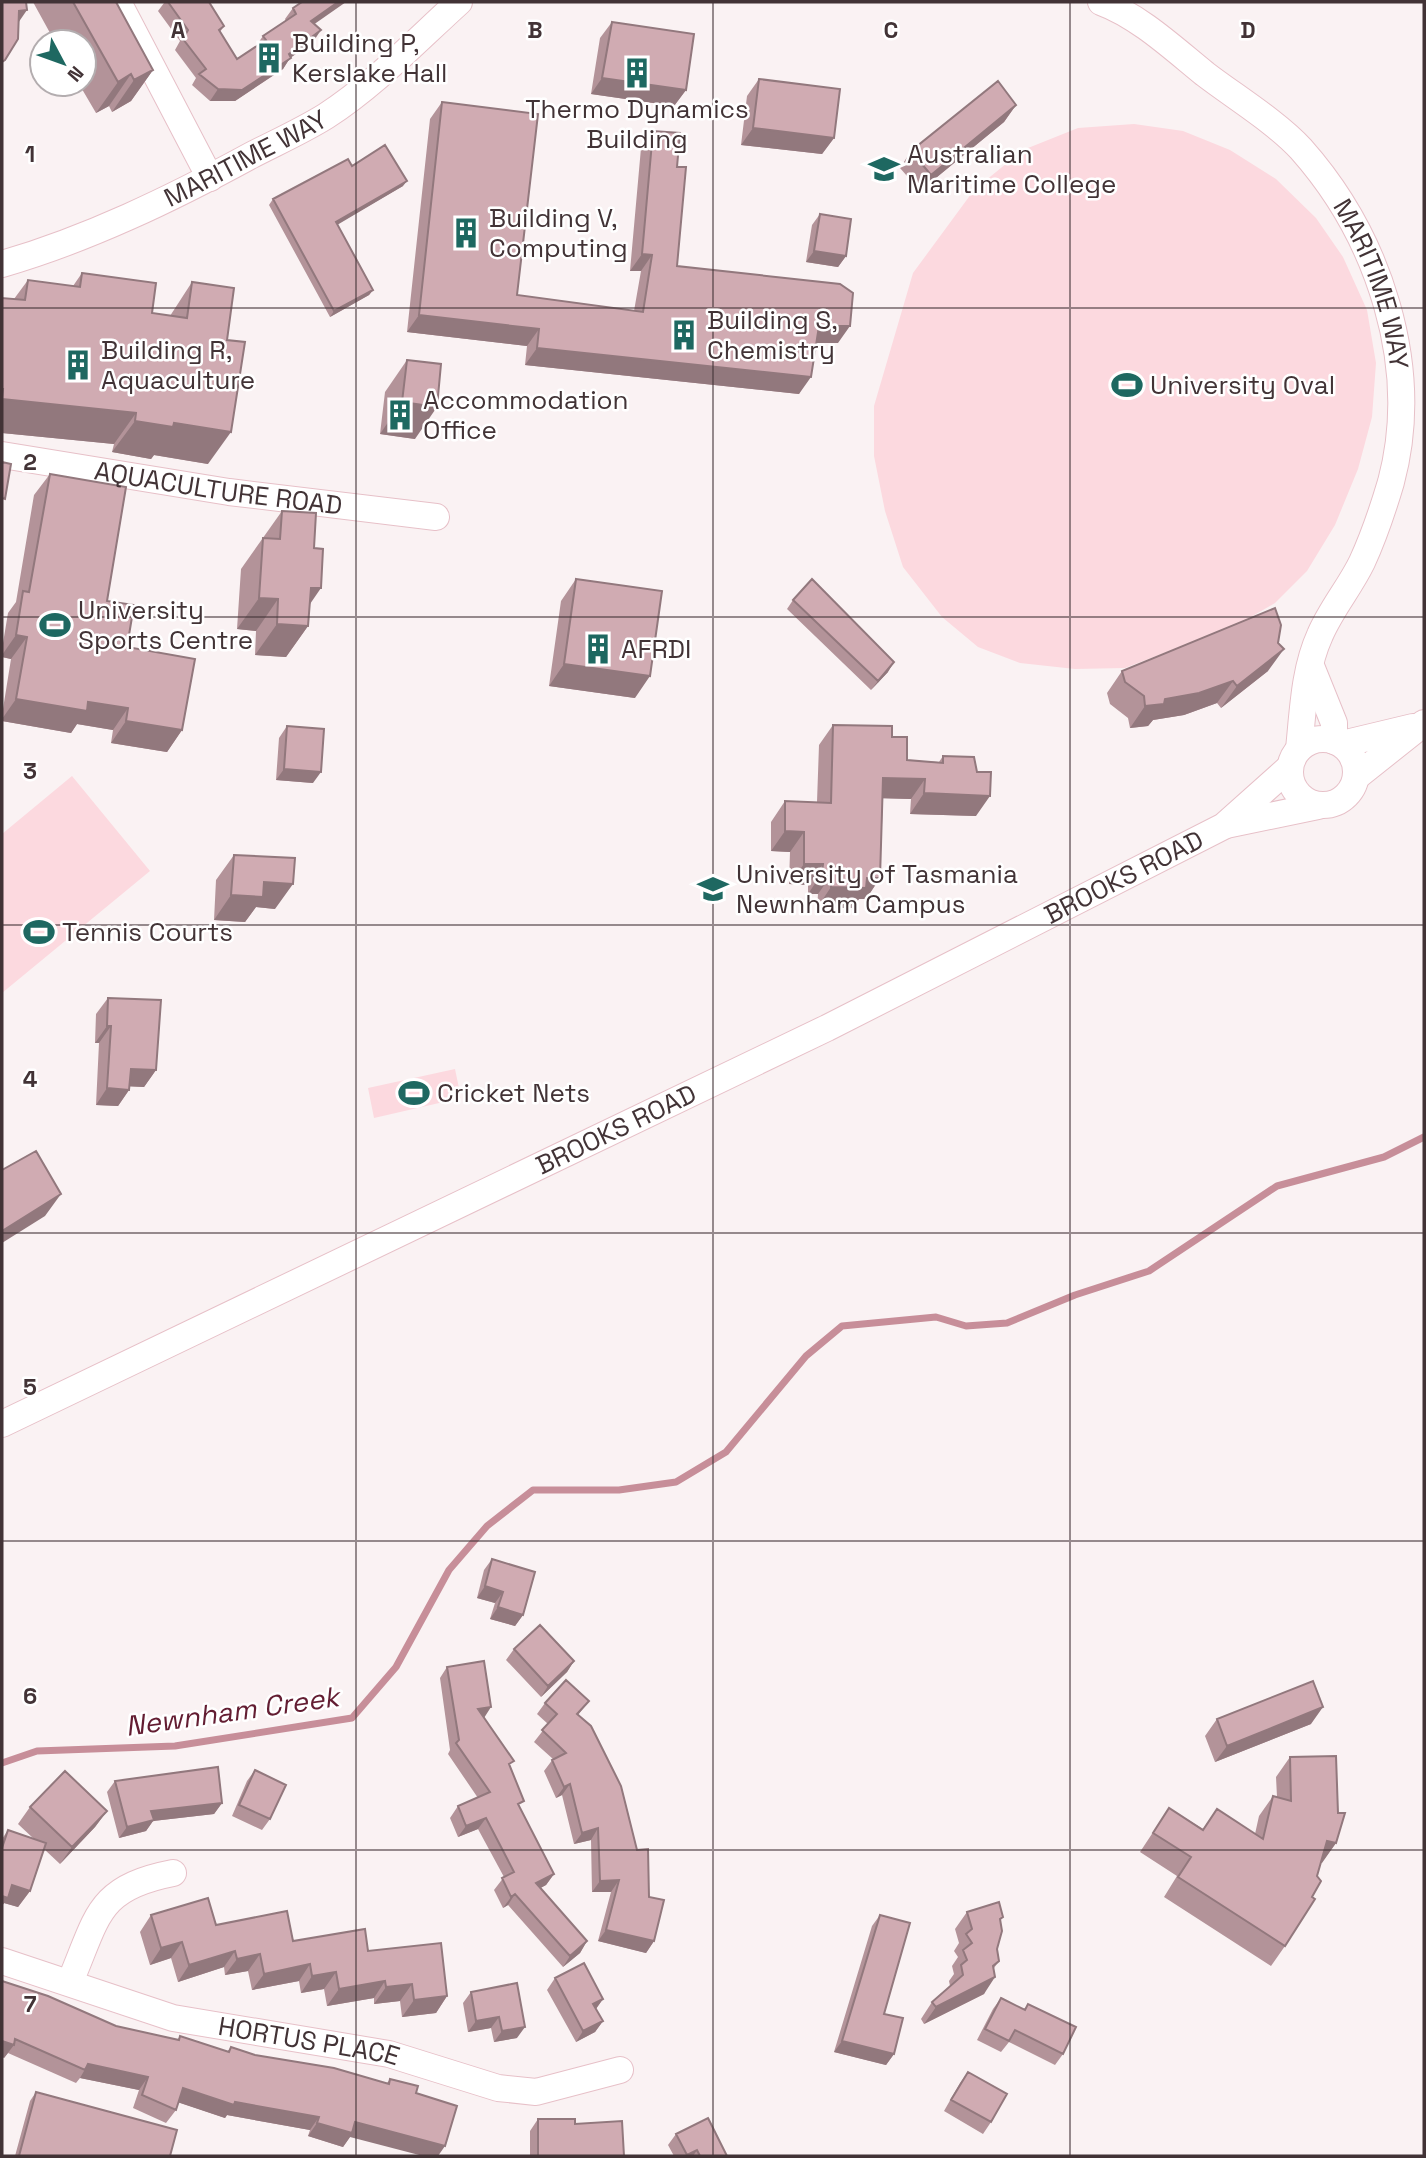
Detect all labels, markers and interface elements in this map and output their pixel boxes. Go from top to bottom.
text: A [171,15,186,45]
text: B [527,15,543,45]
text: C [884,15,898,45]
text: D [1240,15,1256,45]
place label: Building P, Kerslake Hall [292,26,447,90]
north arrow [28,28,98,98]
building icon: Building P, Kerslake Hall [252,41,286,75]
building icon: Thermo Dynamics Building [620,56,654,90]
text: N [62,61,89,87]
place label: Thermo Dynamics Building [525,92,749,156]
street label: MARITIME WAY [158,102,334,215]
place label: Australian Maritime College [907,137,1116,201]
text: 1 [25,139,35,169]
school or university icon: Australian Maritime College [867,152,901,186]
street label: MARITIME WAY [1326,192,1416,371]
place label: Building V, Computing [489,201,628,265]
building icon: Building V, Computing [449,216,483,250]
place label: Building S, Chemistry [707,303,838,367]
building icon: Building S, Chemistry [667,318,701,352]
place label: Building R, Aquaculture [101,333,255,397]
building icon: Building R, Aquaculture [61,348,95,382]
sports icon: University Oval [1110,368,1144,402]
place label: University Oval [1150,368,1335,402]
place label: Accommodation Office [423,383,629,447]
building icon: Accommodation Office [383,398,417,432]
text: 2 [23,447,37,477]
street label: AQUACULTURE ROAD [92,453,344,523]
place label: University Sports Centre [78,593,253,657]
sports icon: University Sports Centre [38,608,72,642]
building icon: AFRDI [581,632,615,666]
place label: AFRDI [621,632,691,666]
text: 3 [23,756,37,786]
street label: BROOKS ROAD [1038,822,1209,932]
place label: University of Tasmania Newnham Campus [736,857,1018,921]
school or university icon: University of Tasmania Newnham Campus [696,872,730,906]
sports icon: Tennis Courts [22,915,56,949]
place label: Tennis Courts [62,915,233,949]
text: 4 [23,1064,38,1094]
sports icon: Cricket Nets [397,1076,431,1110]
place label: Cricket Nets [437,1076,590,1110]
street label: BROOKS ROAD [530,1076,702,1182]
text: 5 [23,1372,37,1402]
water label: Newnham Creek [123,1678,344,1744]
text: 6 [23,1681,37,1711]
text: 7 [24,1989,37,2019]
street label: HORTUS PLACE [216,2009,404,2073]

